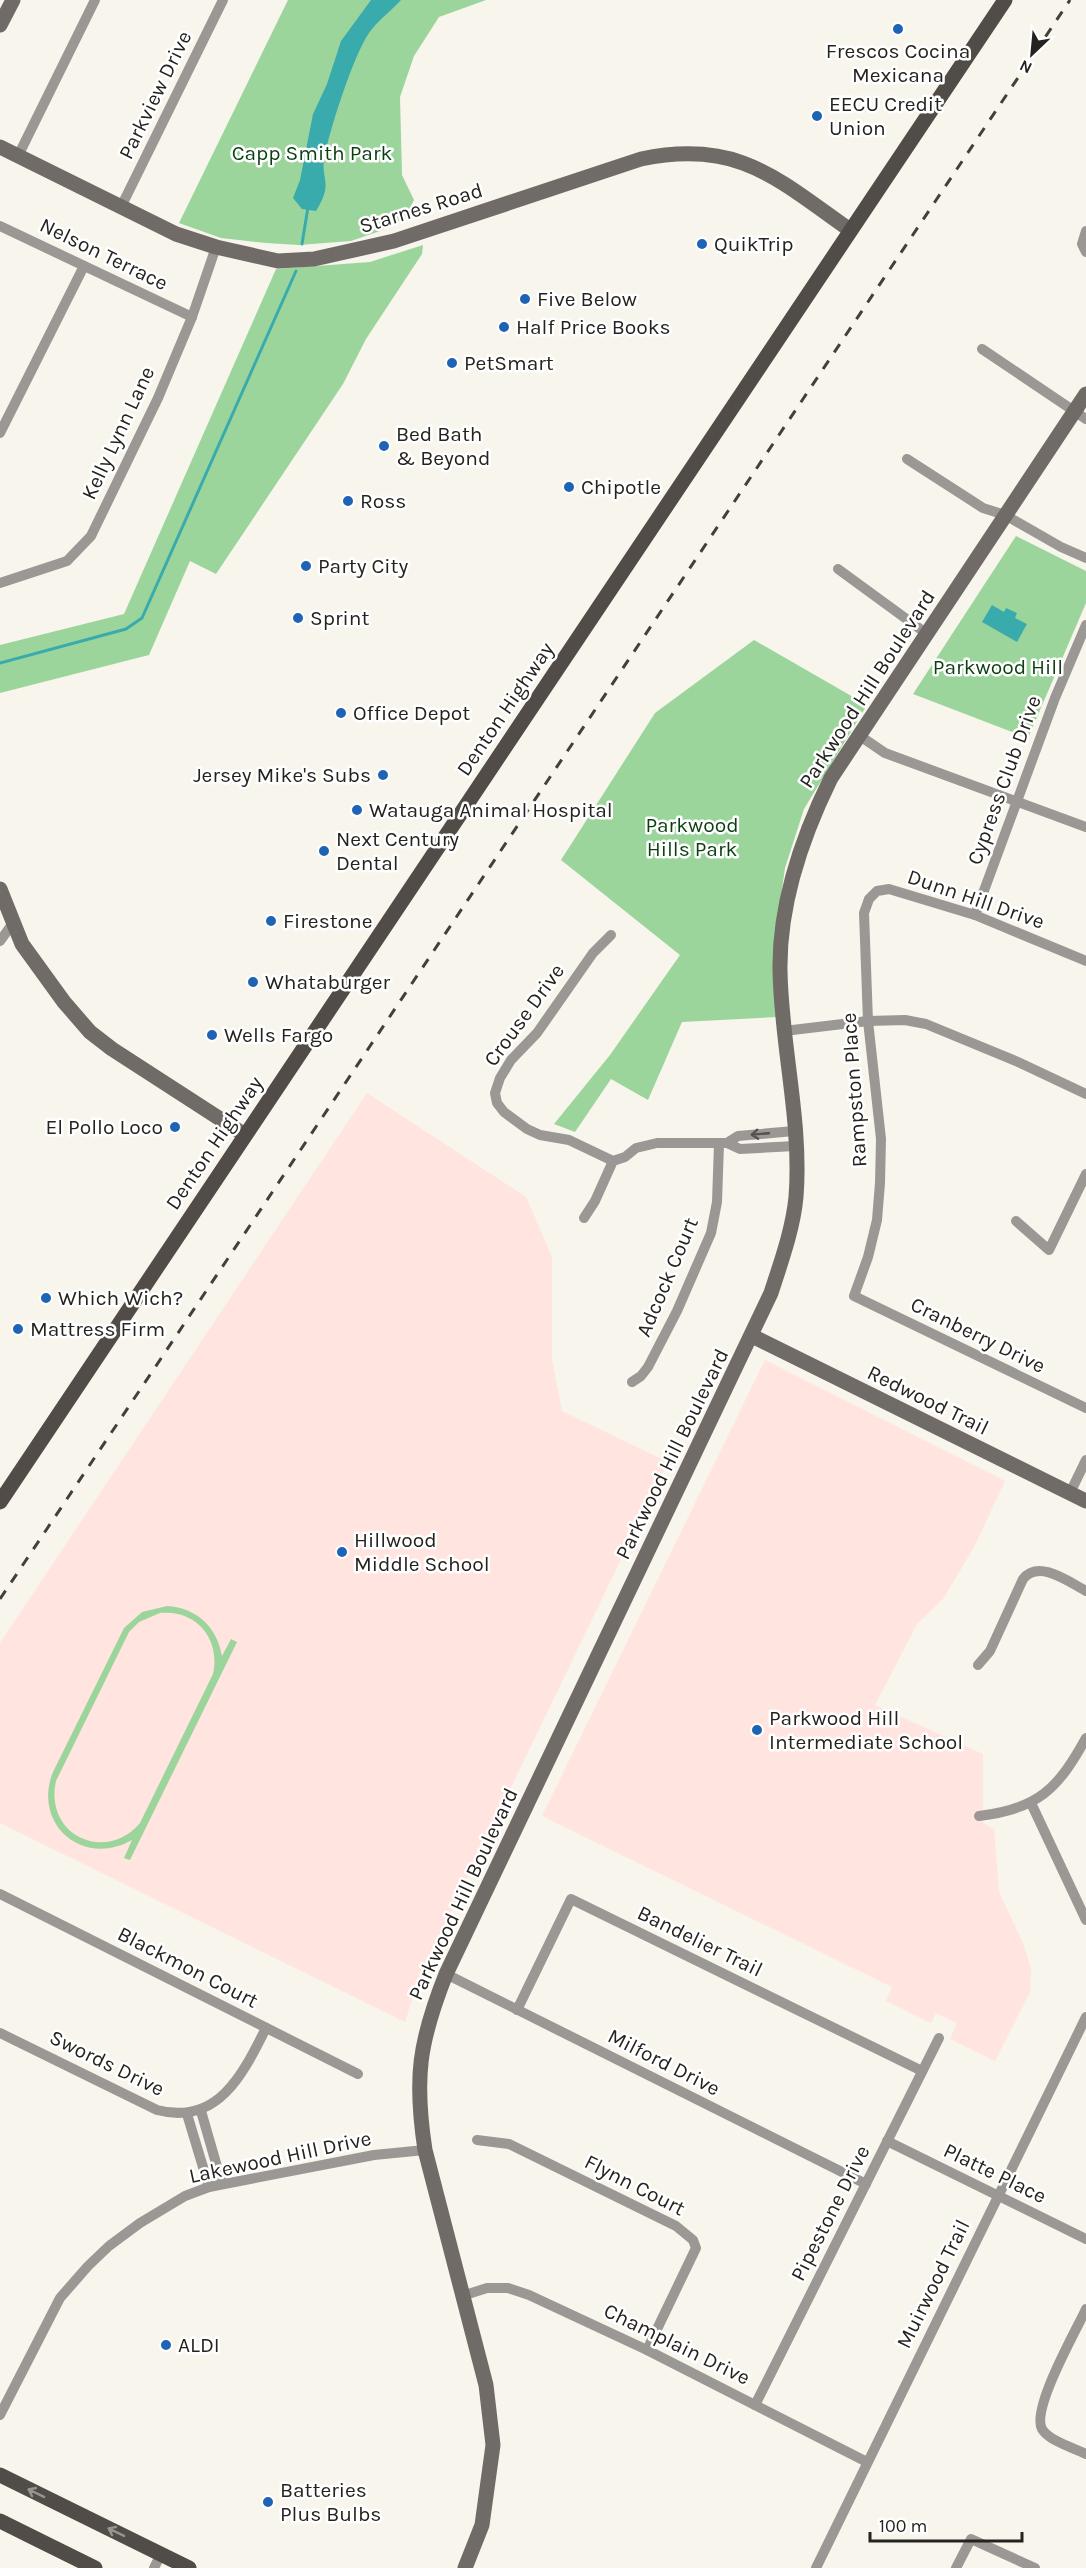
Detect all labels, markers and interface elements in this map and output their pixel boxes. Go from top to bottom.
marker: Frescos Cocina Mexicana [891,22,905,36]
north arrow [1002,24,1062,84]
street label: Parkview Drive [114,27,196,163]
place label: Frescos Cocina Mexicana [826,39,970,87]
text: N [1016,56,1035,78]
place label: EECU Credit Union [829,92,942,140]
marker: EECU Credit Union [810,109,824,123]
park label: Capp Smith Park [232,141,393,165]
street label: Starnes Road [356,178,486,238]
street label: Nelson Terrace [36,213,172,295]
place label: QuikTrip [714,232,794,256]
marker: QuikTrip [695,237,709,251]
place label: Five Below [537,287,637,311]
marker: Five Below [518,292,532,306]
place label: Half Price Books [516,315,671,339]
marker: Half Price Books [497,320,511,334]
place label: PetSmart [464,351,554,375]
marker: PetSmart [445,356,459,370]
street label: Kelly Lynn Lane [77,363,159,503]
place label: Bed Bath & Beyond [396,422,490,470]
marker: Bed Bath & Beyond [377,439,391,453]
place label: Chipotle [581,475,661,499]
marker: Chipotle [562,480,576,494]
place label: Ross [360,489,406,513]
marker: Ross [341,494,355,508]
place label: Party City [318,554,408,578]
marker: Party City [299,559,313,573]
street label: Parkwood Hill Boulevard [794,585,940,793]
place label: Sprint [310,606,369,630]
marker: Sprint [291,611,305,625]
street label: Denton Highway [452,638,559,780]
park label: Parkwood Hill [933,655,1063,679]
street label: Cypress Club Drive [962,692,1046,868]
place label: Office Depot [353,701,470,725]
marker: Office Depot [334,706,348,720]
place label: Jersey Mike's Subs [193,763,371,787]
marker: Jersey Mike's Subs [376,768,390,782]
place label: Watauga Animal Hospital [369,798,613,822]
marker: Watauga Animal Hospital [350,803,364,817]
park label: Parkwood Hills Park [645,813,739,861]
place label: Next Century Dental [336,827,459,875]
marker: Next Century Dental [317,844,331,858]
street label: Dunn Hill Drive [904,864,1048,934]
place label: Firestone [283,909,373,933]
marker: Firestone [264,914,278,928]
street label: Crouse Drive [479,959,569,1071]
place label: Whataburger [265,970,391,994]
marker: Whataburger [246,975,260,989]
street label: Rampston Place [837,1012,871,1168]
place label: Wells Fargo [224,1023,333,1047]
marker: Wells Fargo [205,1028,219,1042]
street label: Denton Highway [161,1072,268,1214]
place label: El Pollo Loco [45,1115,163,1139]
marker: El Pollo Loco [168,1120,182,1134]
one-way arrow [750,1129,770,1140]
street label: Adcock Court [631,1214,703,1340]
place label: Which Wich? [58,1286,183,1310]
marker: Which Wich? [39,1291,53,1305]
street label: Cranberry Drive [907,1292,1049,1378]
place label: Mattress Firm [30,1317,165,1341]
marker: Mattress Firm [11,1322,25,1336]
street label: Parkwood Hill Boulevard [611,1345,733,1563]
street label: Redwood Trail [863,1360,993,1440]
place label: Hillwood Middle School [354,1528,490,1576]
marker: Hillwood Middle School [335,1545,349,1559]
place label: Parkwood Hill Intermediate School [769,1706,963,1754]
marker: Parkwood Hill Intermediate School [750,1723,764,1737]
street label: Parkwood Hill Boulevard [403,1784,523,2004]
street label: Bandelier Trail [633,1900,767,1982]
street label: Blackmon Court [114,1921,262,2013]
street label: Milford Drive [604,2023,724,2101]
street label: Swords Drive [46,2025,168,2101]
street label: Lakewood Hill Drive [187,2126,373,2188]
street label: Platte Place [940,2138,1050,2208]
street label: Pipestone Drive [786,2141,874,2285]
street label: Flynn Court [581,2149,689,2221]
street label: Muirwood Trail [891,2216,975,2352]
street label: Champlain Drive [600,2298,754,2390]
place label: ALDI [178,2333,220,2357]
marker: ALDI [159,2338,173,2352]
place label: Batteries Plus Bulbs [280,2478,381,2526]
one-way arrow [27,2486,45,2498]
marker: Batteries Plus Bulbs [261,2495,275,2509]
scale bar [870,2505,1022,2543]
text: 100 m [879,2515,927,2537]
one-way arrow [108,2526,126,2538]

